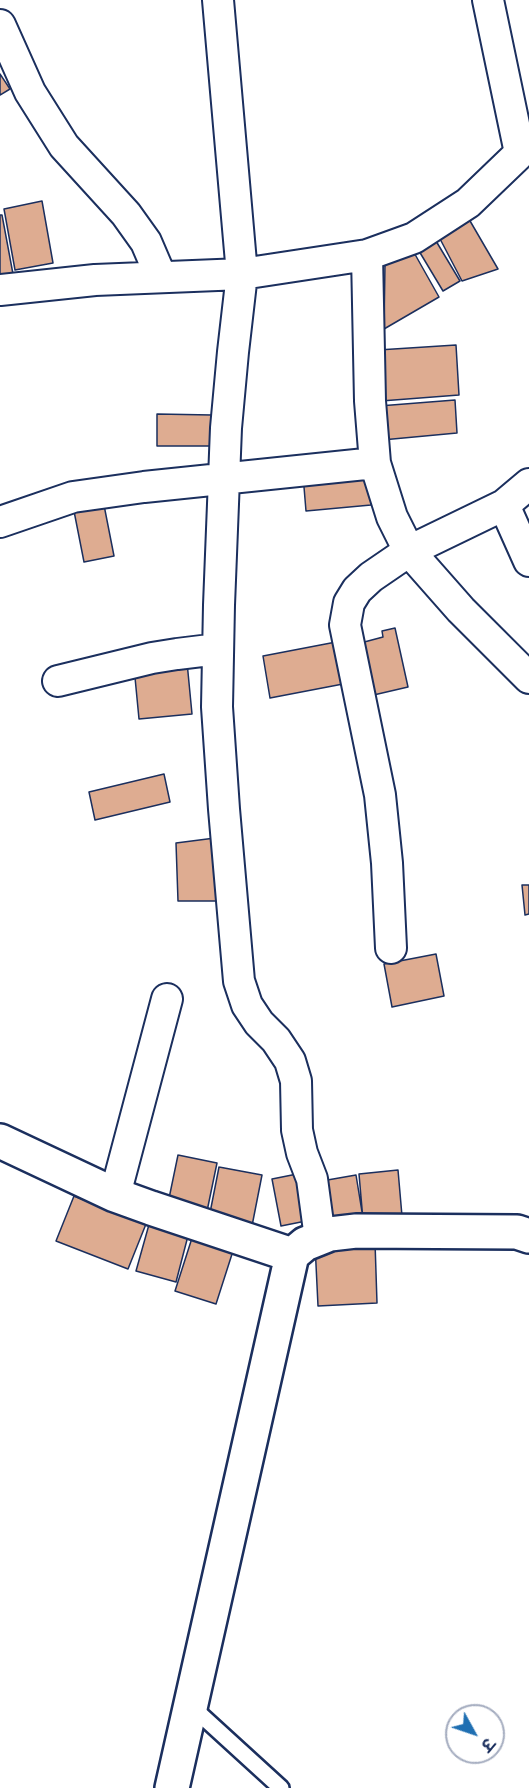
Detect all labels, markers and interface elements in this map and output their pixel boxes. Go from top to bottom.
north arrow [445,1704,505,1764]
text: उ [476,1734,498,1755]

